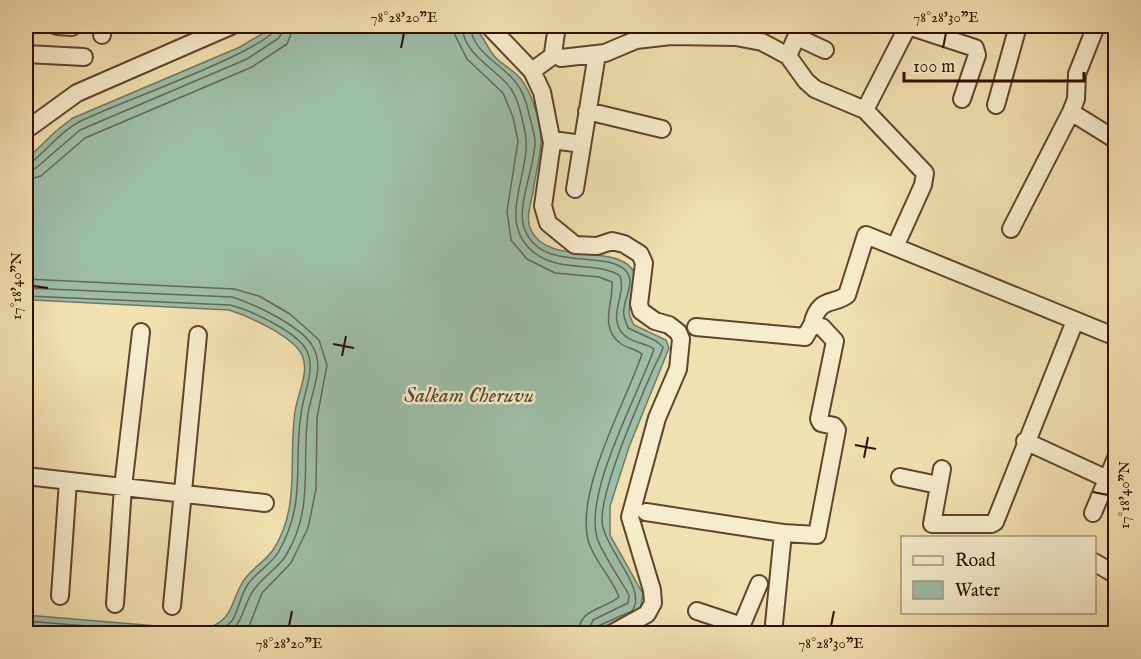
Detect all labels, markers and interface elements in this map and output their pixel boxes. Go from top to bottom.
text: 78°28'20"E [371,8,437,27]
text: 78°28'30"E [913,8,979,27]
scale bar [904,45,1084,83]
text: 100 m [913,56,955,79]
text: 17°18'40"N [7,252,26,320]
water label: Salkam Cheruvu [404,382,534,410]
text: 17°18'40"N [1115,461,1134,529]
legend [901,536,1096,614]
text: Road [955,550,996,573]
text: Water [955,580,1000,603]
text: 78°28'20"E [256,634,322,653]
text: 78°28'30"E [798,634,864,653]

